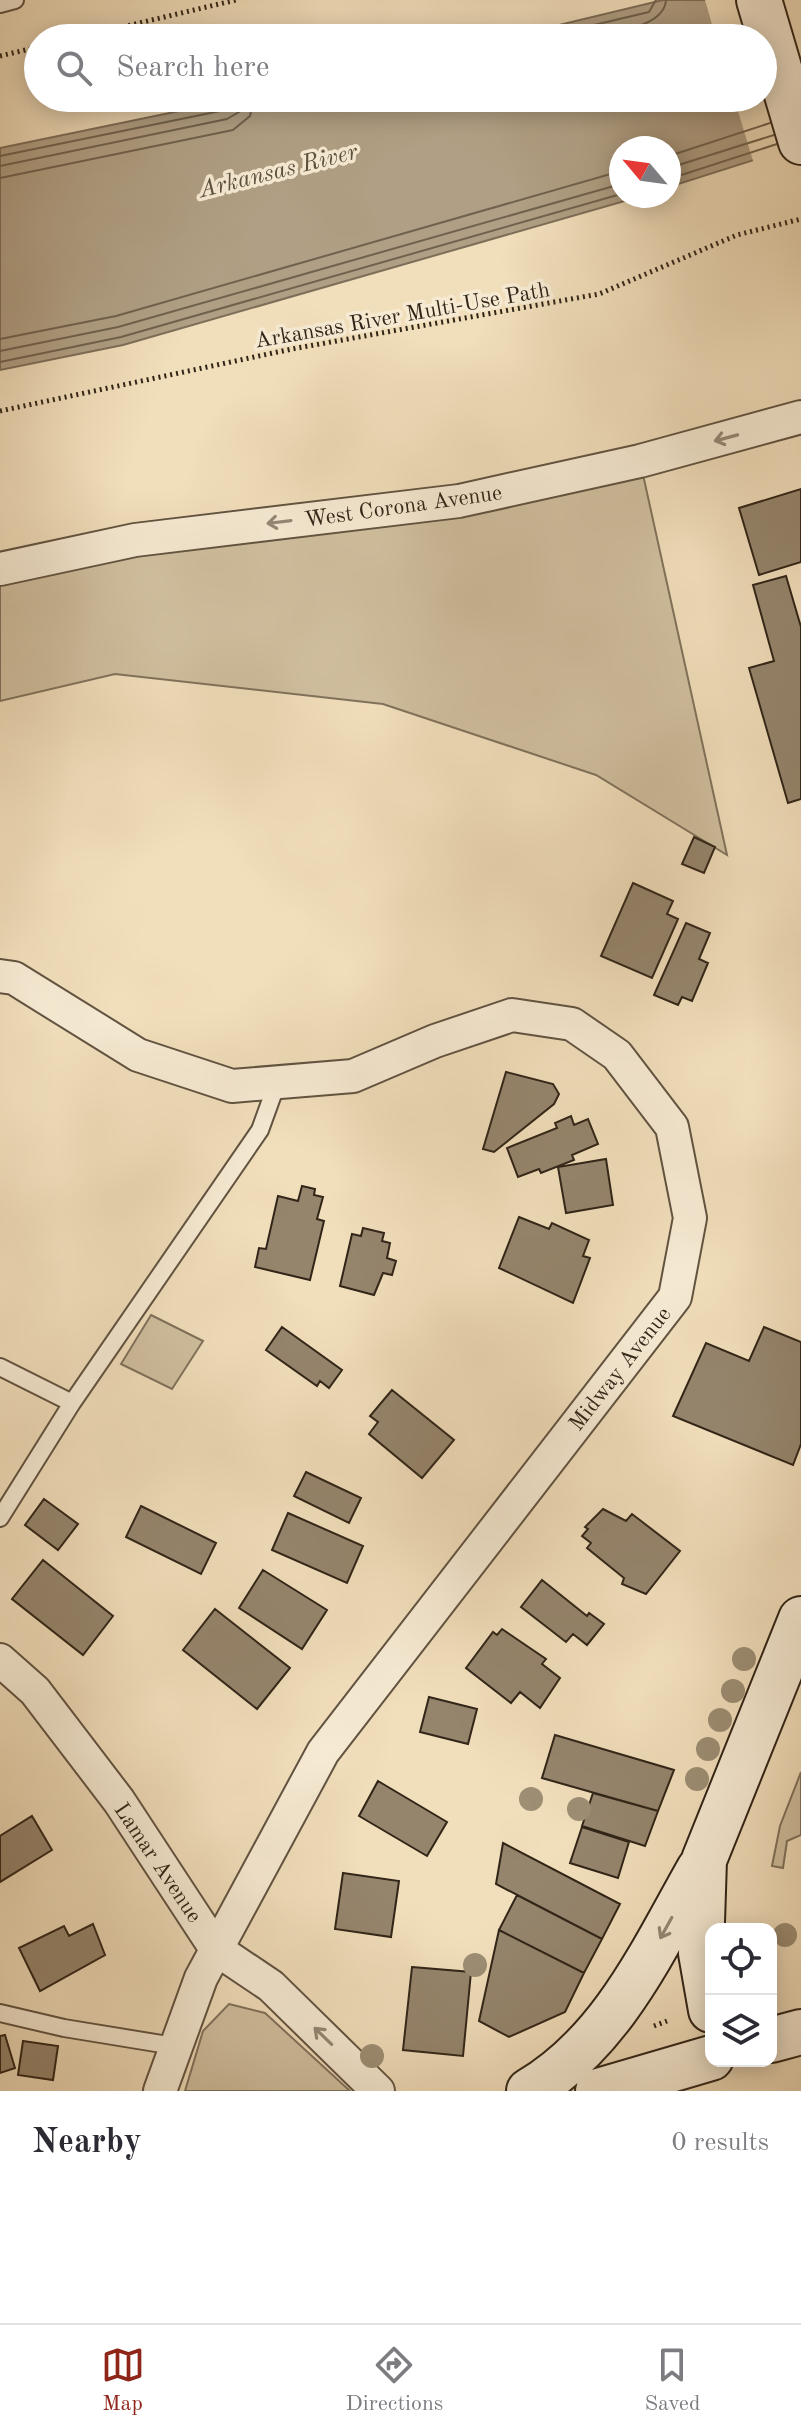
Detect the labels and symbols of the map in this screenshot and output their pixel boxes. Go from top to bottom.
north arrow [609,136,681,208]
water label: Arkansas River [195,140,361,204]
street label: Arkansas River Multi-Use Path [253,279,552,353]
one-way arrow [713,431,739,446]
street label: West Corona Avenue [303,482,503,532]
one-way arrow [266,515,292,530]
street label: Midway Avenue [566,1303,676,1435]
street label: Lamar Avenue [109,1799,205,1927]
one-way arrow [658,1915,673,1939]
one-way arrow [314,2027,333,2046]

